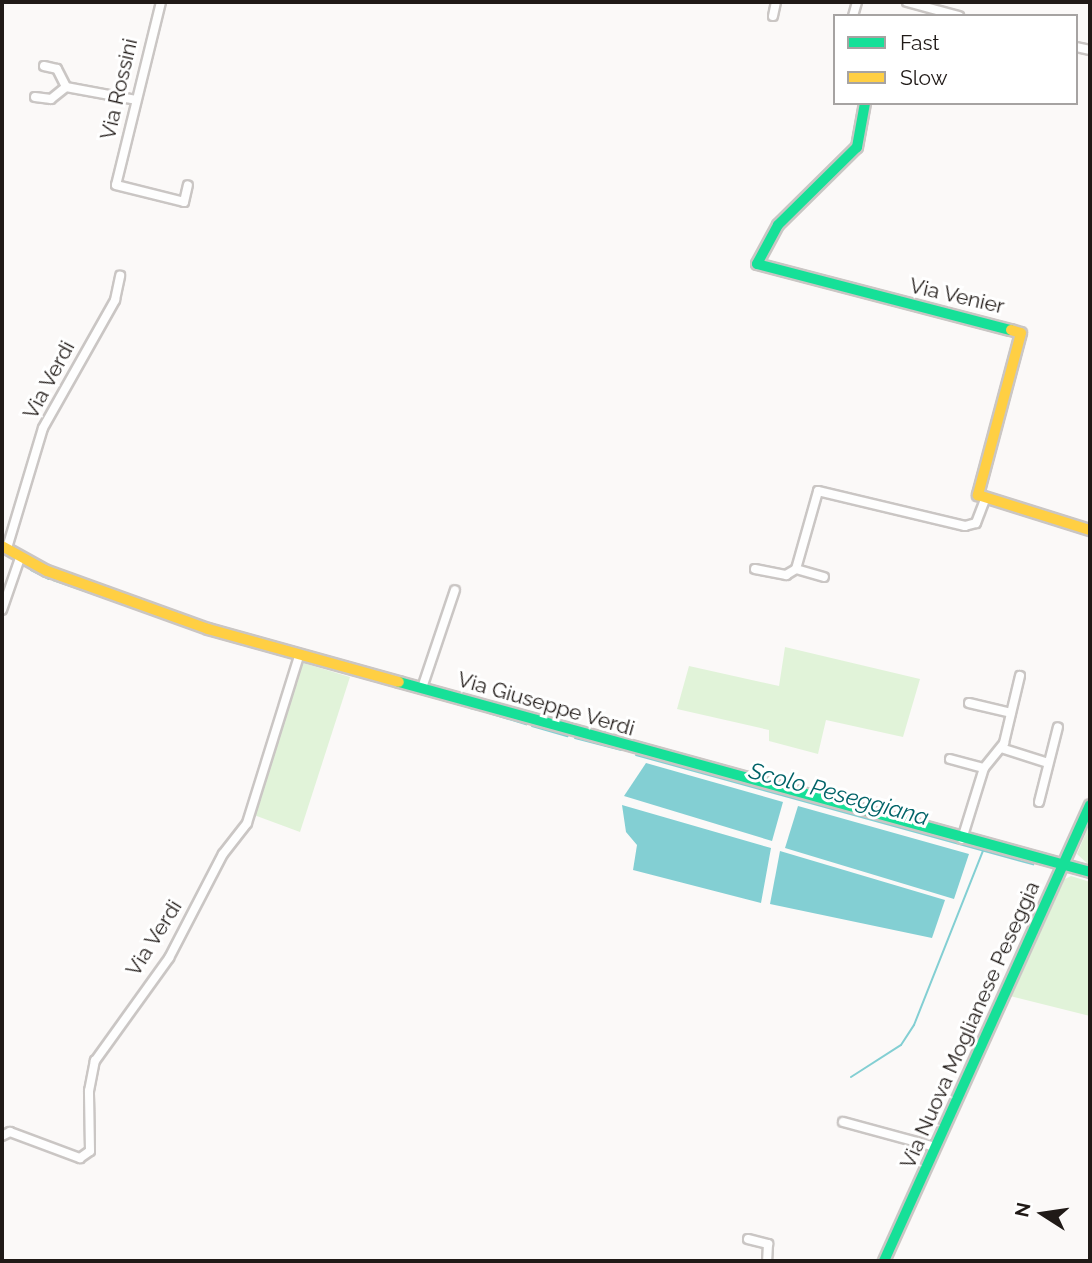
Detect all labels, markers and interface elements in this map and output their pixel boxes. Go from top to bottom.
legend [833,14,1078,105]
text: Fast [900,30,940,55]
street label: Via Rossini [95,36,143,142]
text: Slow [900,65,948,90]
street label: Via Venier [907,273,1007,319]
street label: Via Verdi [18,336,80,424]
street label: Via Giuseppe Verdi [454,667,638,741]
water label: Scolo Peseggiana [746,757,932,831]
street label: Via Nuova Moglianese Peseggia [895,878,1045,1172]
street label: Via Verdi [121,895,187,981]
north arrow [1008,1179,1078,1249]
text: N [1010,1200,1035,1219]

